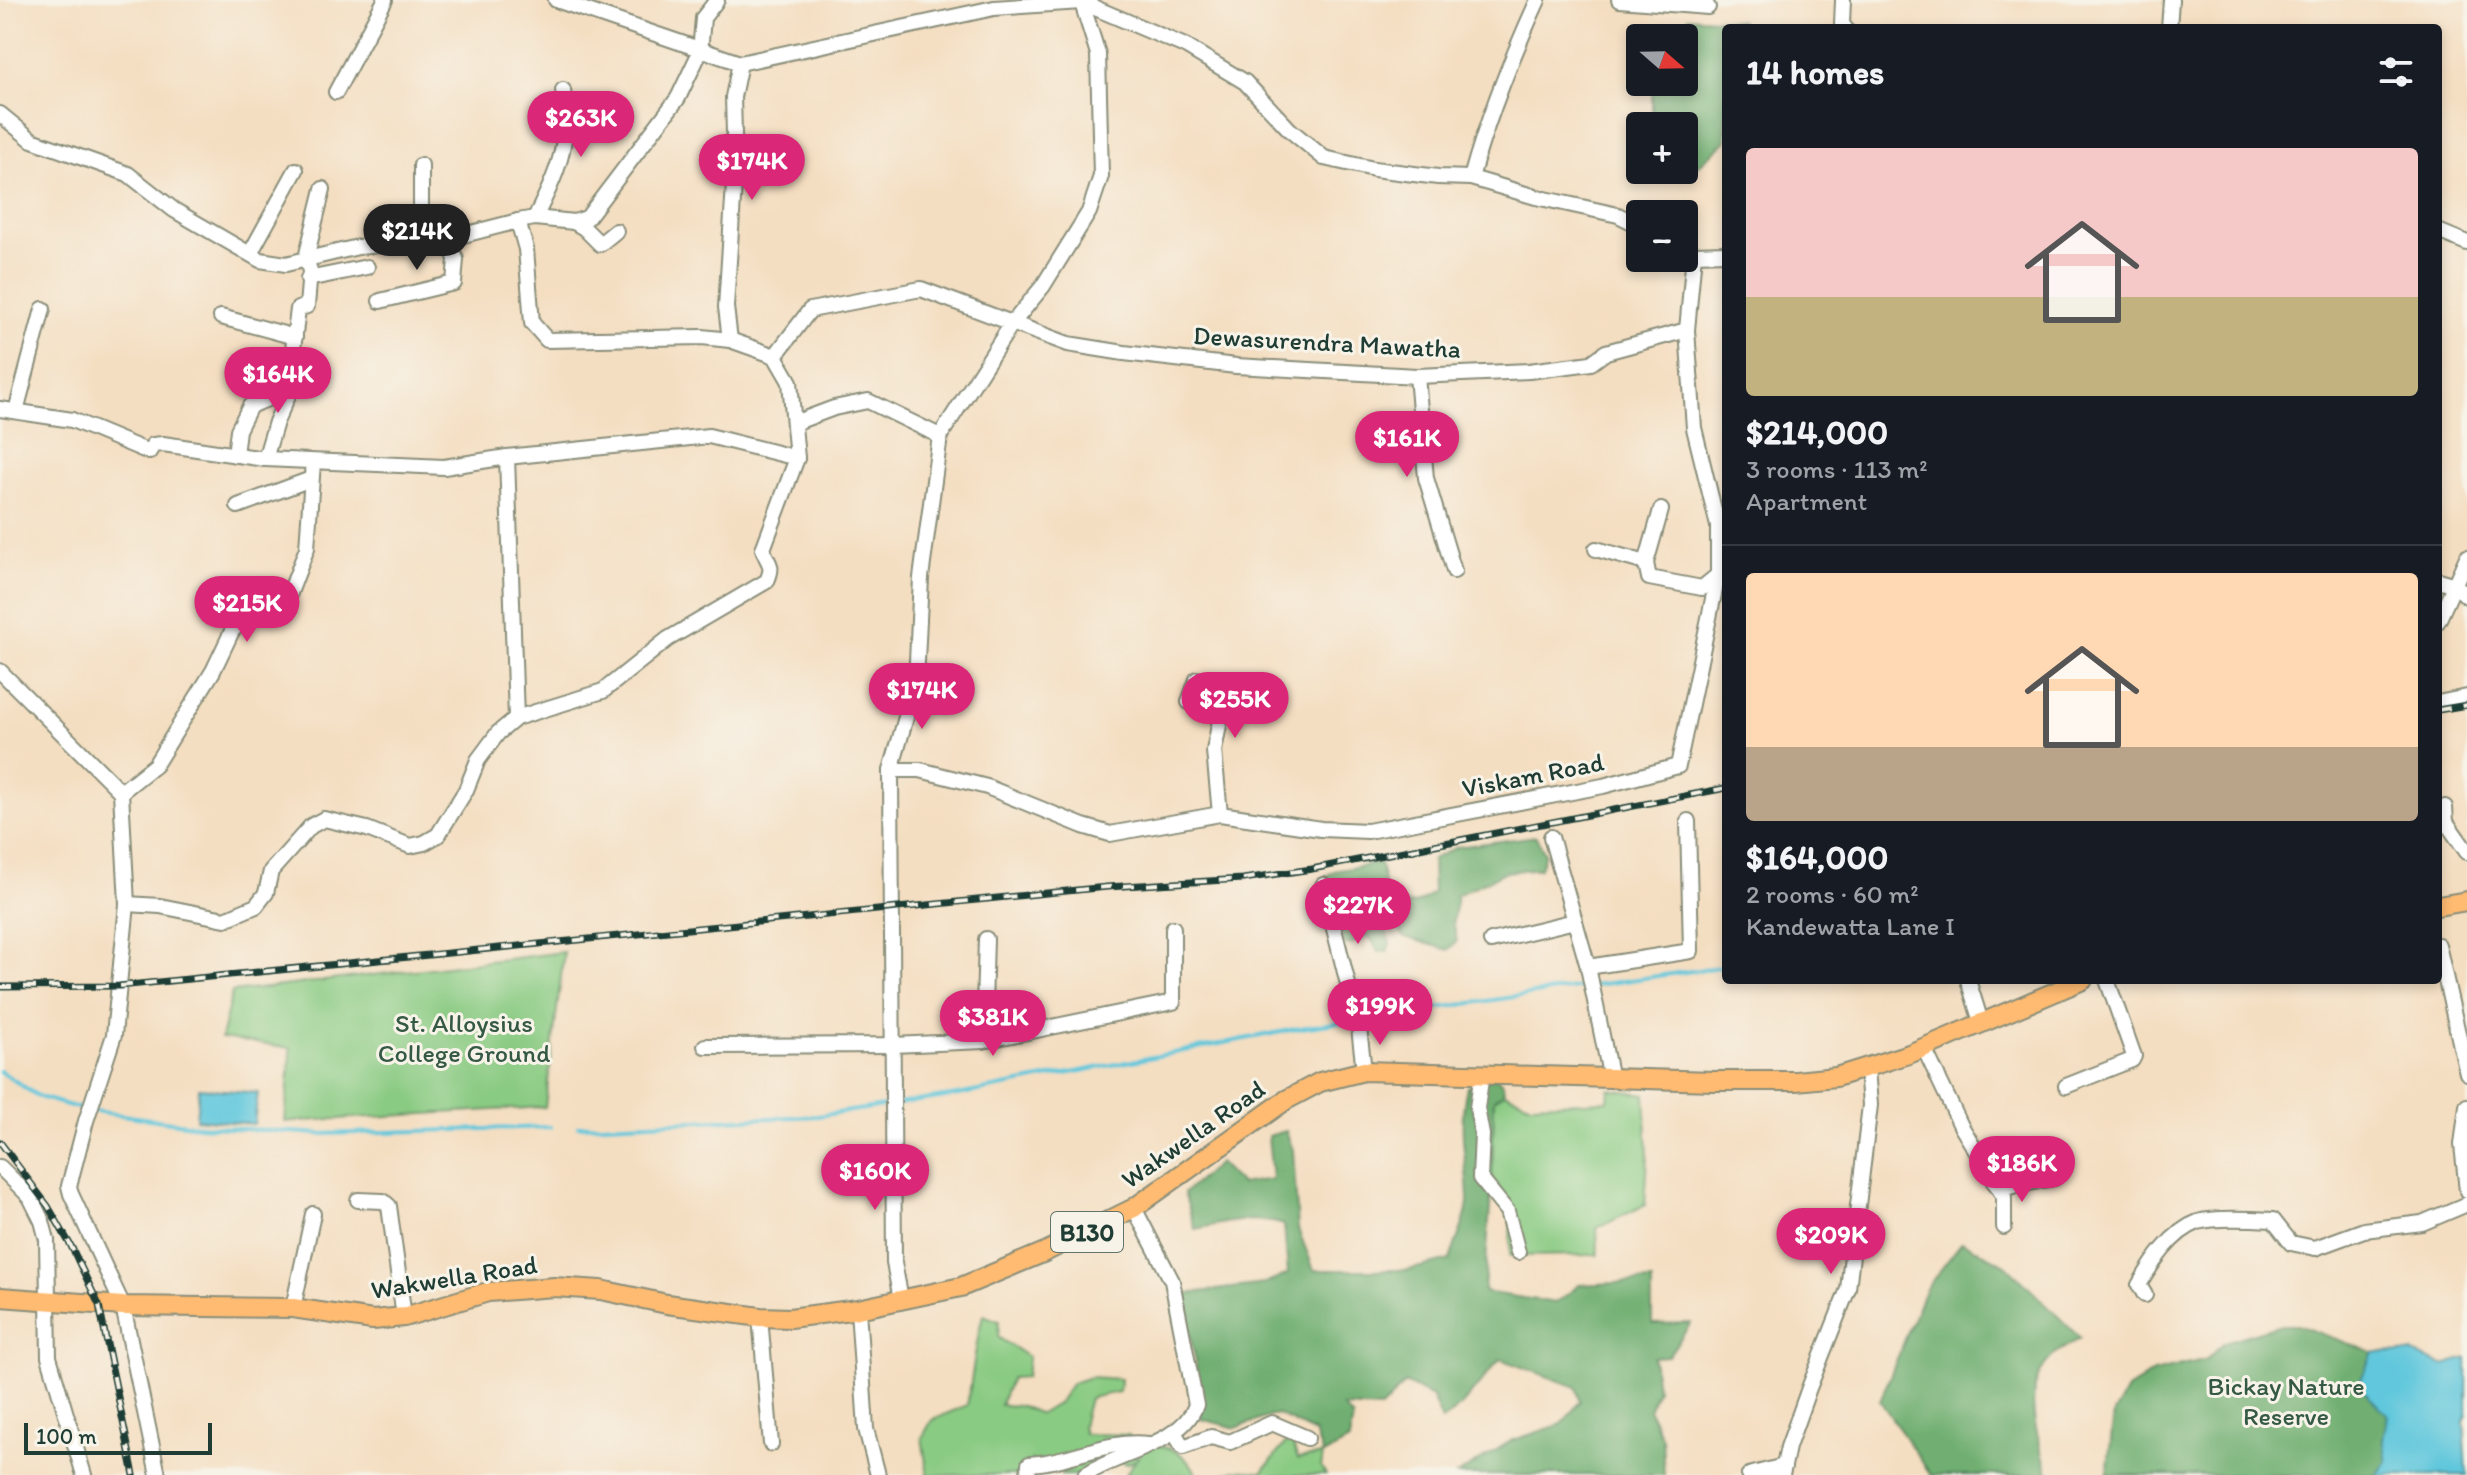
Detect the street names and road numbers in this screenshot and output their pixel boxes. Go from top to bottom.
street label: Dewasurendra Mawatha [1192,319,1462,365]
street label: Viskam Road [1459,745,1607,804]
street label: Wakwella Road [1115,1073,1271,1195]
road number: B130 [1051,1212,1123,1252]
street label: Wakwella Road [369,1248,540,1306]

